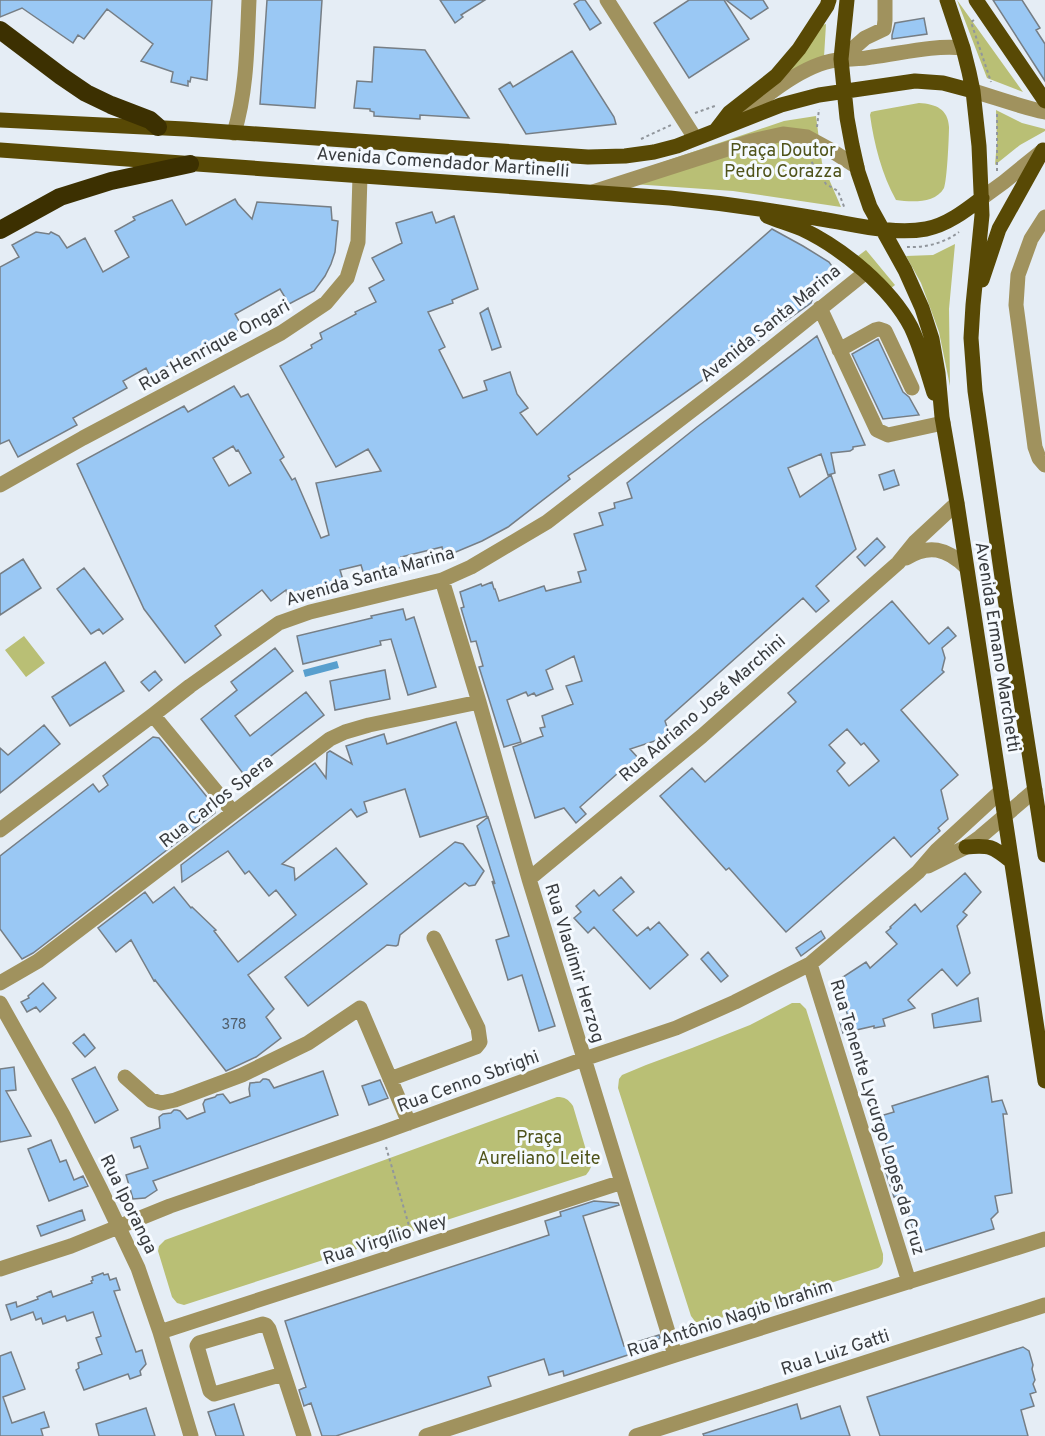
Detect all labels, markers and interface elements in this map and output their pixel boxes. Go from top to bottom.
park label: Praça Doutor Pedro Corazza [724,140,842,184]
street label: Avenida Comendador Martinelli [316,143,570,184]
street label: Avenida Santa Marina [696,260,846,388]
street label: Rua Henrique Ongari [135,295,294,397]
street label: Avenida Ermano Marchetti [969,540,1025,754]
street label: Avenida Santa Marina [283,542,457,613]
street label: Rua Adriano José Marchini [615,630,791,788]
street label: Rua Carlos Spera [155,751,279,854]
street label: Rua Vladimir Herzog [538,881,609,1046]
street label: Rua Tenente Lycurgo Lopes da Cruz [824,977,930,1258]
house number: 378 [221,1016,247,1035]
street label: Rua Cenno Sbrighi [394,1046,543,1119]
park label: Praça Aureliano Leite [478,1127,600,1171]
street label: Rua Iporanga [94,1151,162,1258]
street label: Rua Virgílio Wey [320,1210,451,1271]
street label: Rua Antônio Nagib Ibrahim [625,1275,836,1364]
street label: Rua Luiz Gatti [778,1325,893,1382]

